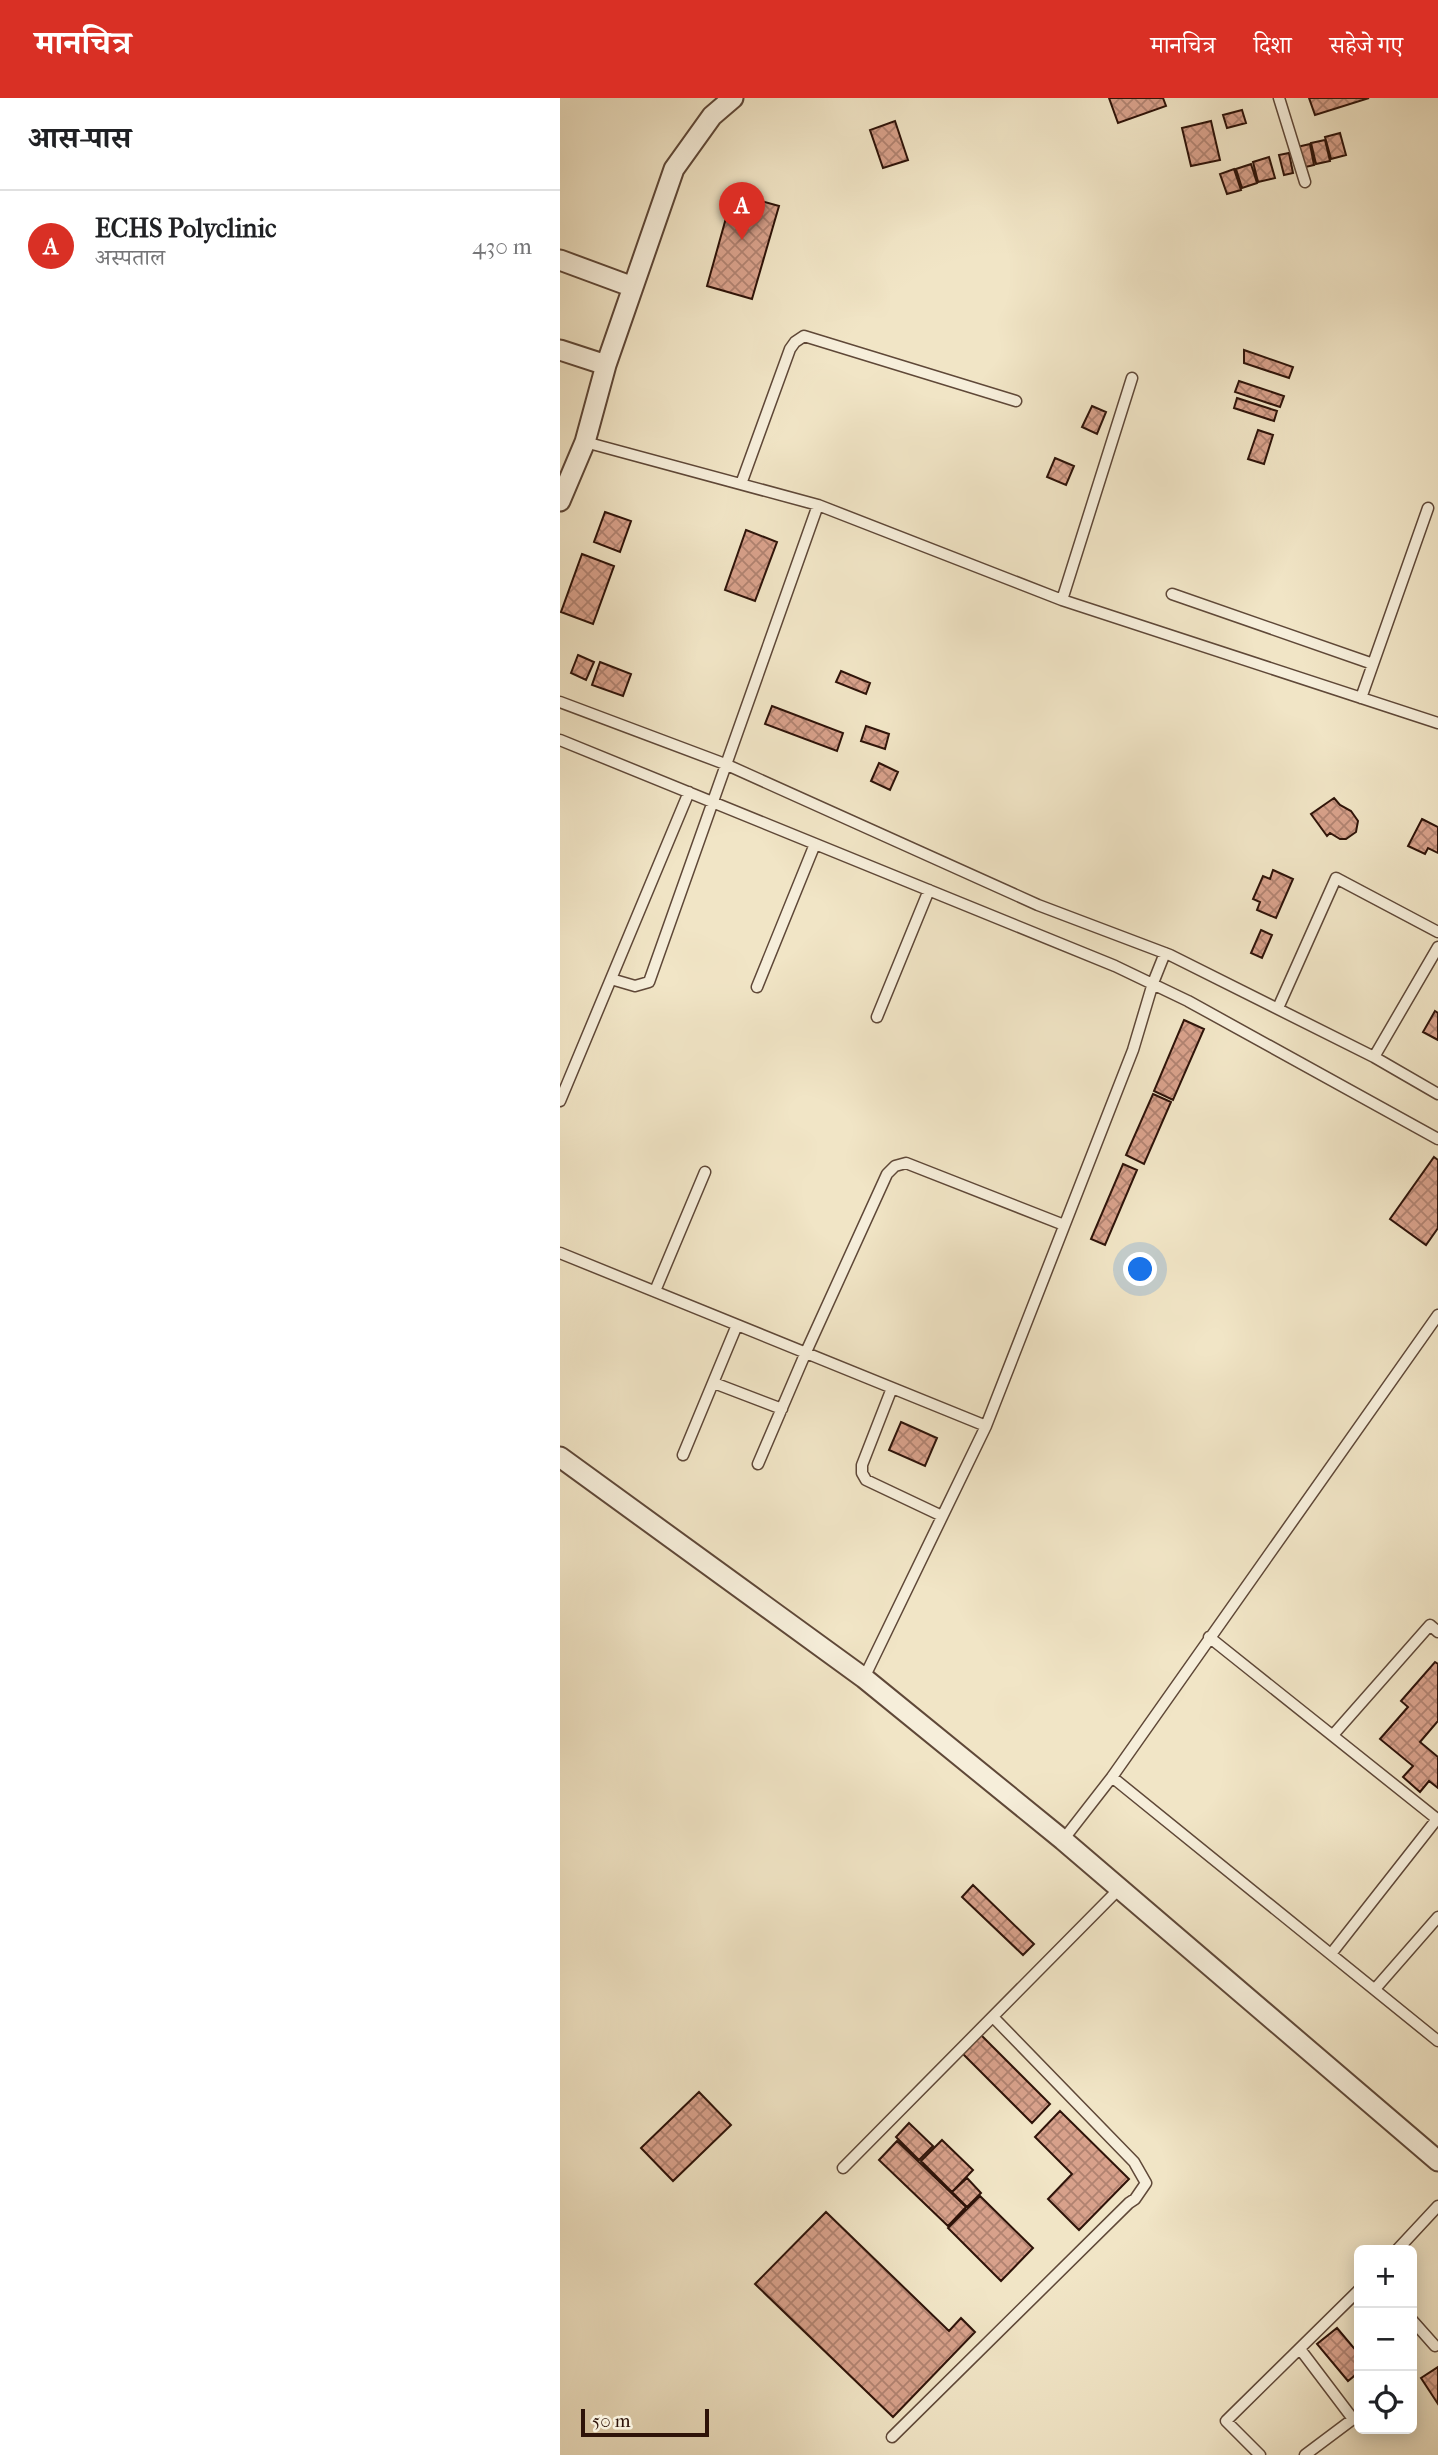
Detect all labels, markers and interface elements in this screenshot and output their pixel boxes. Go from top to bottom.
text: मानचित्र [35,24,131,63]
text: मानचित्र [1150,31,1215,59]
text: दिशा [1253,31,1292,59]
text: सहेजे गए [1330,31,1403,59]
text: आस-पास [28,121,131,156]
pin: A [719,182,765,240]
text: ECHS Polyclinic [95,213,276,244]
text: A [44,233,58,260]
text: 430 m [472,233,532,260]
text: अस्पताल [95,244,165,271]
your location [1123,1252,1157,1286]
map controls [1354,2245,1417,2434]
button: + [1354,2245,1417,2308]
button: − [1354,2308,1417,2371]
button: locate [1354,2371,1417,2434]
scale bar [581,2406,709,2438]
text: 50 m [592,2410,631,2432]

